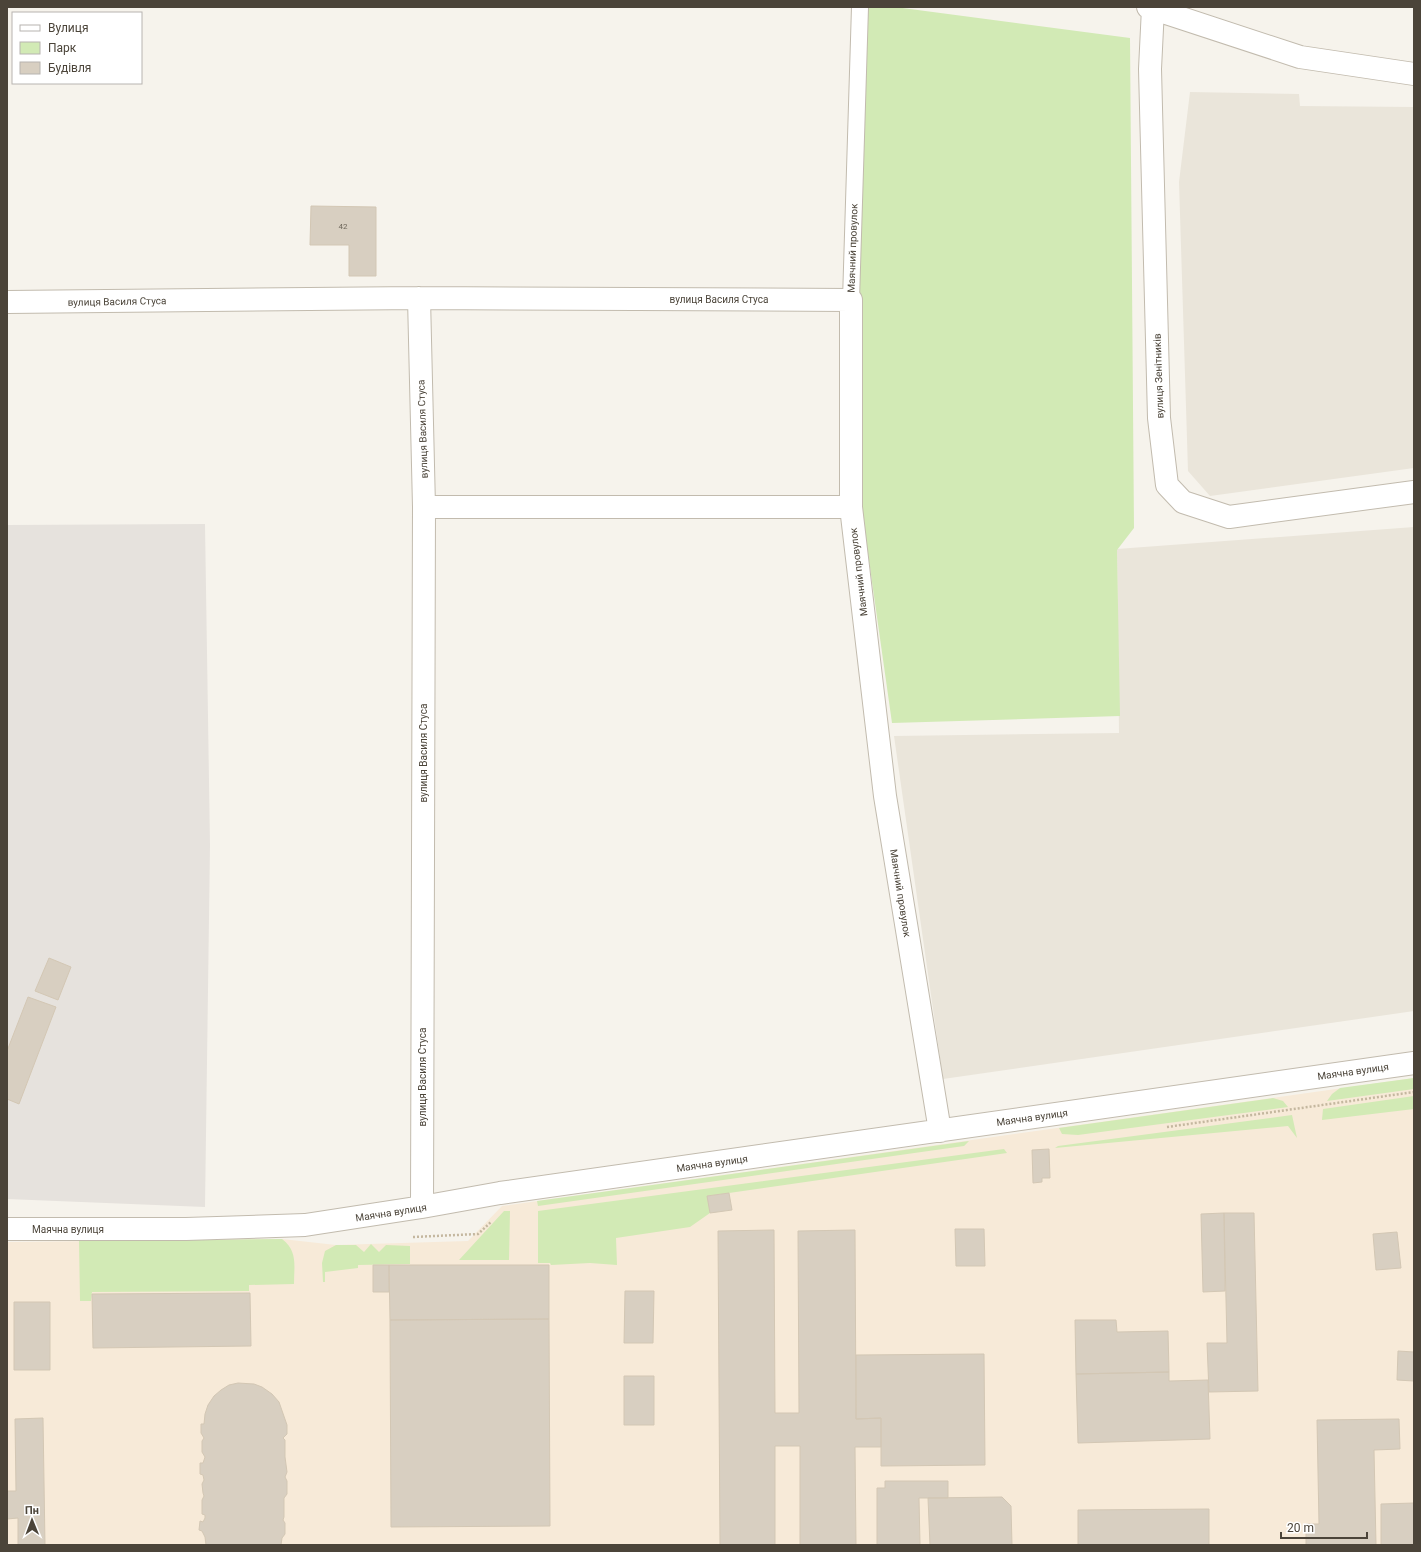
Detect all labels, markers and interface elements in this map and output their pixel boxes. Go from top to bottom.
legend [12,12,142,84]
text: Вулиця [48,21,89,35]
text: Парк [48,41,77,55]
text: Будівля [48,61,91,75]
street label: Маячний провулок [845,203,860,293]
house number: 42 [339,222,348,231]
street label: вулиця Василя Стуса [670,294,768,305]
street label: вулиця Василя Стуса [67,295,167,308]
street label: вулиця Зенітників [1152,333,1165,419]
street label: вулиця Василя Стуса [415,379,430,479]
street label: Маячний провулок [848,526,869,617]
street label: вулиця Василя Стуса [418,704,429,802]
street label: Маячний провулок [888,848,913,939]
street label: вулиця Василя Стуса [417,1028,428,1126]
street label: Маячна вулиця [1317,1061,1389,1082]
street label: Маячна вулиця [996,1107,1068,1128]
street label: Маячна вулиця [676,1153,748,1174]
street label: Маячна вулиця [355,1201,428,1224]
street label: Маячна вулиця [32,1224,104,1235]
north arrow [12,1500,52,1540]
text: Пн [25,1504,39,1517]
scale bar [1281,1514,1367,1540]
text: 20 m [1287,1521,1314,1535]

